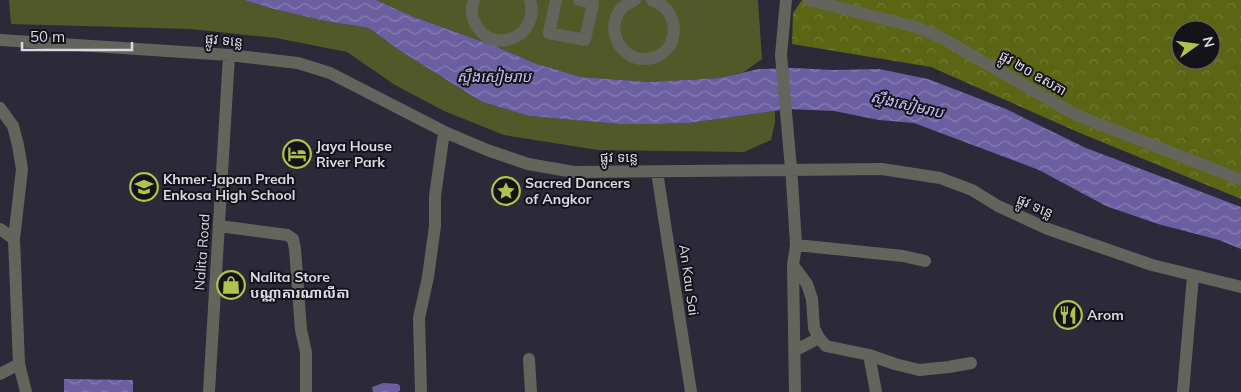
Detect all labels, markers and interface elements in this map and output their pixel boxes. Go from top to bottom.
scale bar [22,20,132,52]
north arrow [1171,20,1221,70]
text: 50 m [30,27,65,46]
street label: ផ្លូវ ទន្លេ [204,29,244,54]
text: N [1199,35,1219,49]
street label: ផ្លូវ ២០ ឧសភា [994,46,1070,102]
water label: ស្ទឹងសៀមរាប [457,67,533,86]
water label: ស្ទឹងសៀមរាប [869,87,947,123]
place label: Jaya House River Park [316,137,392,171]
hotel icon: Jaya House River Park [282,139,312,169]
street label: ផ្លូវ ទន្លេ [600,148,638,169]
place label: Khmer-Japan Preah Enkosa High School [163,170,295,204]
school or university icon: Khmer-Japan Preah Enkosa High School [129,172,159,202]
place label: Sacred Dancers of Angkor [525,174,630,208]
place icon: Sacred Dancers of Angkor [491,176,521,206]
street label: ផ្លូវ ទន្លេ [1013,190,1056,225]
street label: Nalita Road [190,213,214,291]
street label: An Kau Sai [675,243,703,317]
place label: Nalita Store បណ្ណាគារណាលីតា [250,268,350,302]
shop icon: Nalita Store បណ្ណាគារណាលីតា [216,270,246,300]
restaurant icon: Arom [1053,300,1083,330]
place label: Arom [1087,306,1124,324]

